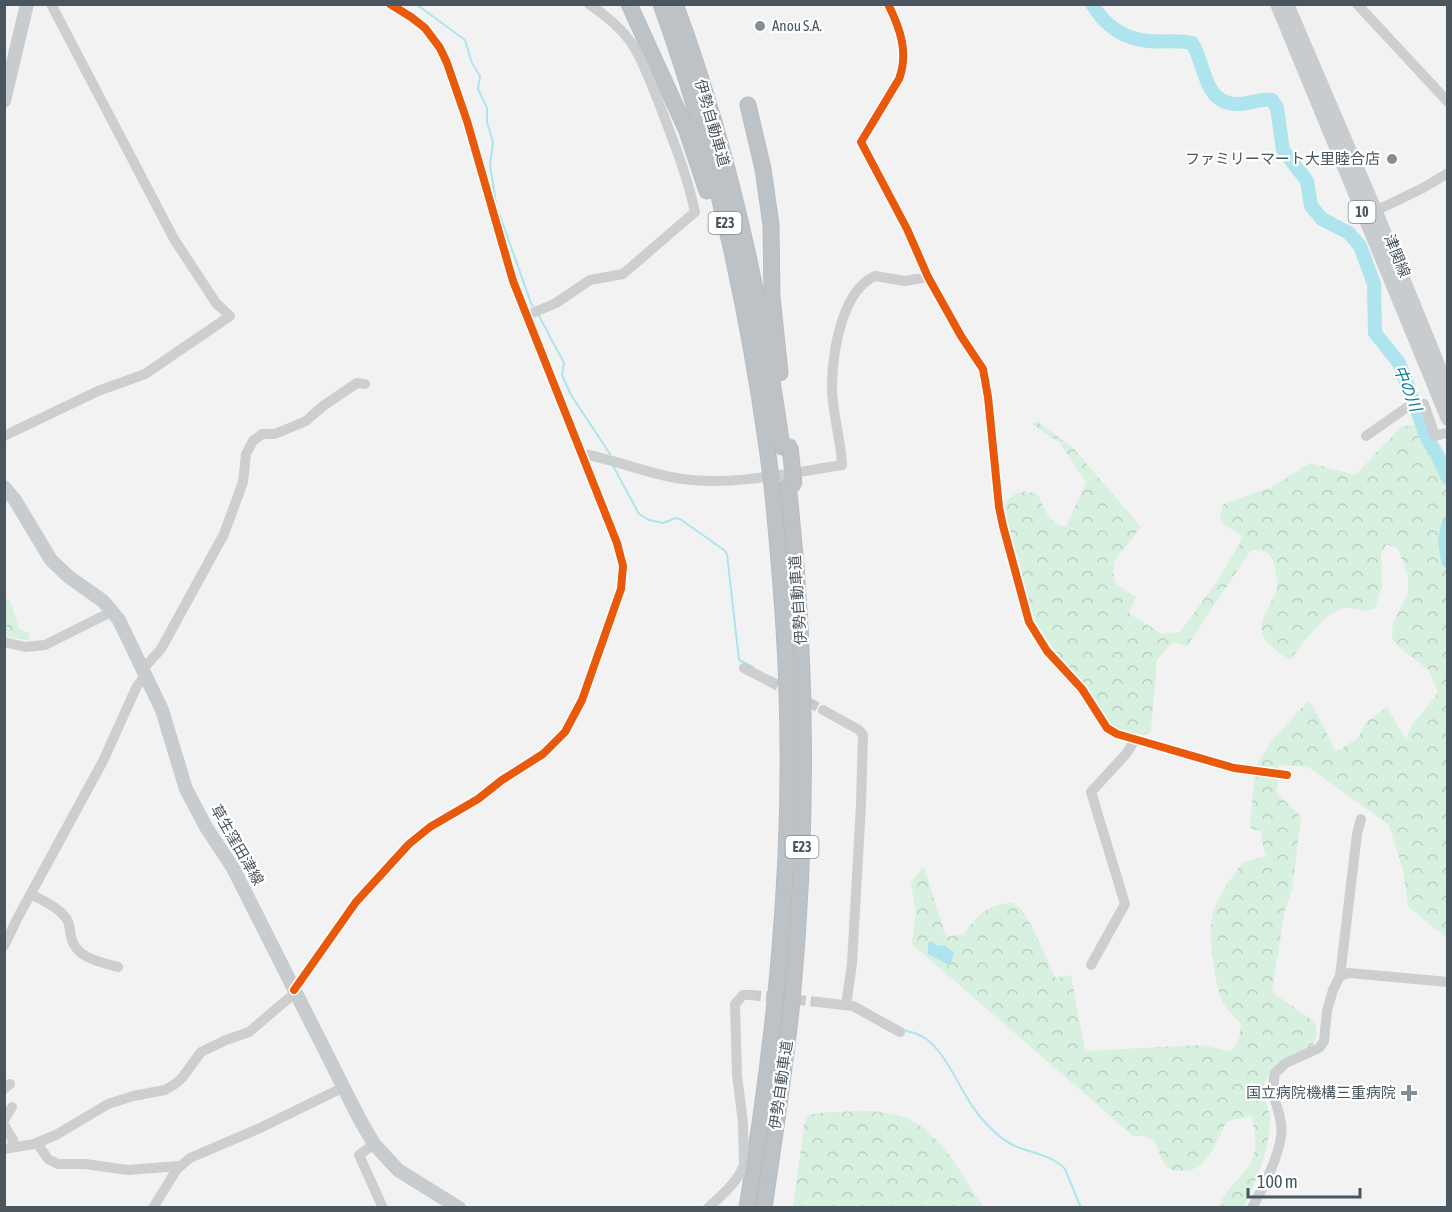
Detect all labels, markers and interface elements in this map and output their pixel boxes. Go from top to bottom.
place label: Anou S.A. [772,17,822,34]
marker: Anou S.A. [753,19,767,33]
street label: 伊勢自動車道 [692,77,733,168]
place label: ファミリーマート大里睦合店 [1185,150,1380,167]
marker: ファミリーマート大里睦合店 [1385,152,1399,166]
road number: 10 [1348,201,1376,223]
road number: E23 [708,212,742,234]
street label: 津関線 [1381,232,1414,280]
water label: 中の川 [1391,362,1426,415]
street label: 伊勢自動車道 [786,555,809,646]
street label: 草生窪田津線 [208,802,267,888]
road number: E23 [786,836,818,858]
street label: 伊勢自動車道 [766,1039,795,1131]
place label: 国立病院機構三重病院 [1246,1084,1396,1101]
marker: 国立病院機構三重病院 [1400,1084,1418,1102]
scale bar [1248,1161,1360,1199]
text: 100 m [1257,1171,1298,1192]

